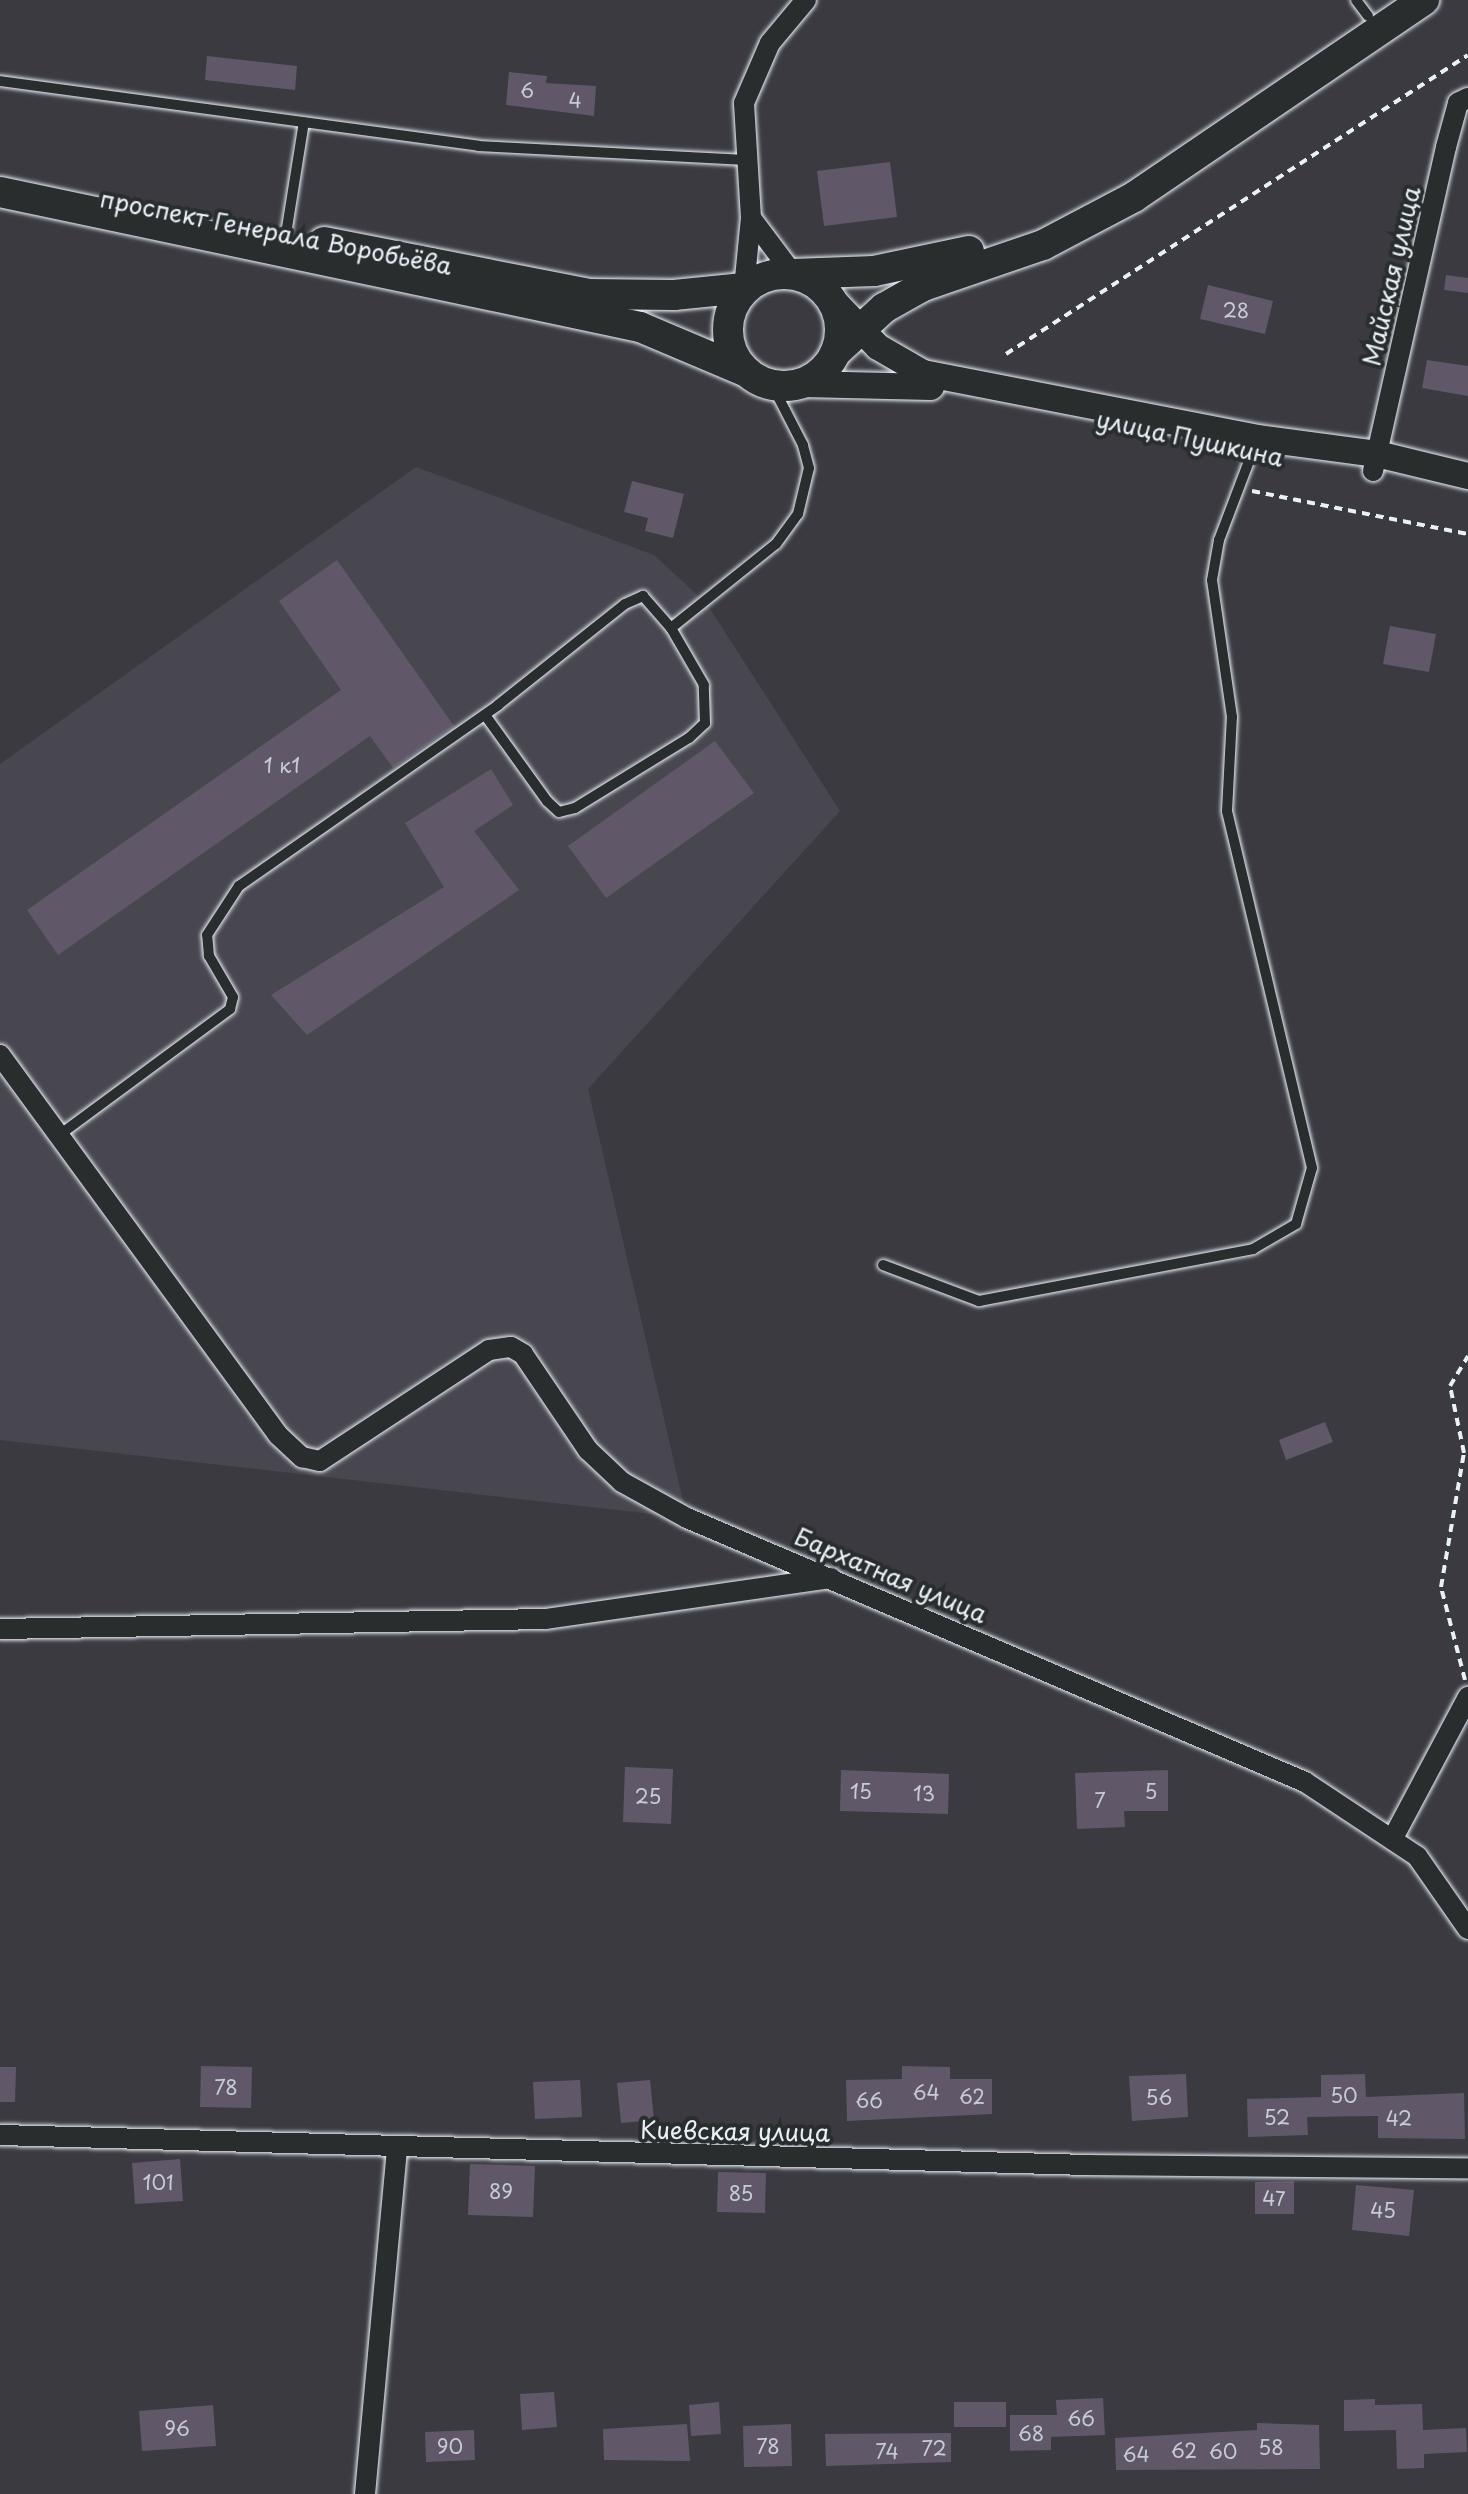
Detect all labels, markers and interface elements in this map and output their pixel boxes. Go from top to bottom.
house number: 6 [520,78,534,102]
house number: 4 [568,88,582,112]
street label: Майская улица [1356,183,1426,369]
street label: проспект Генерала Воробьёва [97,184,455,280]
house number: 28 [1223,298,1249,322]
street label: улица Пушкина [1093,404,1287,472]
house number: 1 к1 [264,753,300,777]
street label: Бархатная улица [790,1521,992,1629]
house number: 15 [850,1779,872,1803]
house number: 5 [1145,1779,1157,1803]
house number: 13 [913,1781,935,1805]
house number: 25 [635,1784,661,1808]
house number: 7 [1094,1788,1106,1812]
house number: 78 [214,2075,238,2099]
house number: 64 [912,2080,940,2104]
house number: 50 [1330,2083,1358,2107]
house number: 62 [959,2084,985,2108]
house number: 56 [1146,2085,1172,2109]
house number: 66 [855,2088,883,2112]
house number: 52 [1264,2105,1290,2129]
house number: 42 [1386,2106,1412,2130]
street label: Киевская улица [639,2115,831,2147]
house number: 101 [142,2170,174,2194]
house number: 89 [489,2179,513,2203]
house number: 85 [729,2181,753,2205]
house number: 47 [1262,2186,1286,2210]
house number: 45 [1370,2198,1396,2222]
house number: 66 [1067,2406,1095,2430]
house number: 96 [164,2416,190,2440]
house number: 68 [1018,2421,1044,2445]
house number: 90 [437,2434,463,2458]
house number: 78 [756,2434,780,2458]
house number: 58 [1258,2435,1284,2459]
house number: 72 [921,2436,947,2460]
house number: 62 [1171,2438,1197,2462]
house number: 74 [875,2439,899,2463]
house number: 60 [1209,2439,1237,2463]
house number: 64 [1122,2442,1150,2466]

